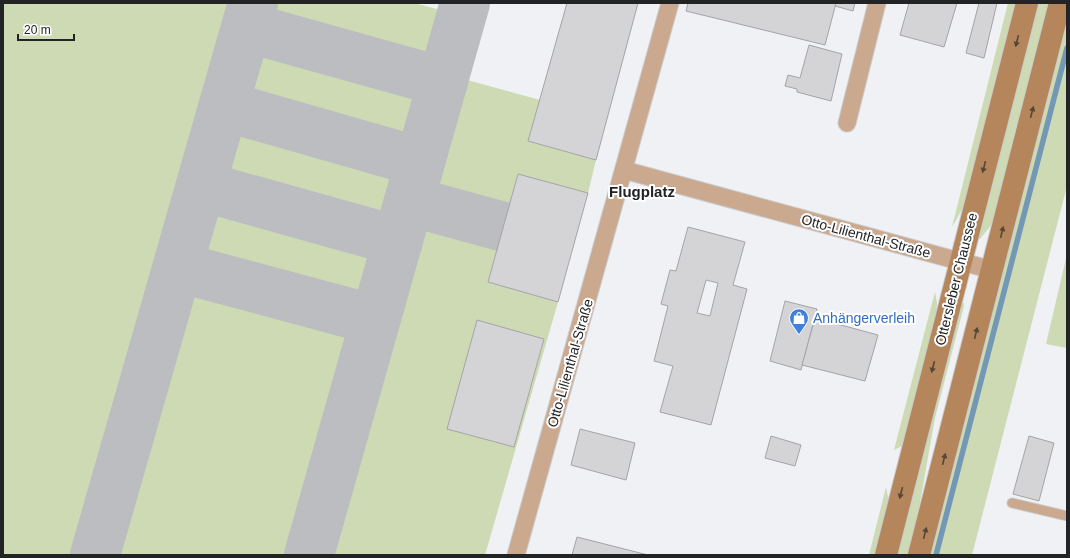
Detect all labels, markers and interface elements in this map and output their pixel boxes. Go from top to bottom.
scale bar [18,16,74,42]
text: 20 m [24,23,51,37]
one-way arrow [1014,35,1020,47]
one-way arrow [1030,105,1036,118]
one-way arrow [981,160,987,173]
district label: Flugplatz [609,183,675,200]
street label: Otto-Lilienthal-Straße [800,211,933,261]
street label: Ottersleber Chaussee [932,211,980,347]
one-way arrow [999,226,1005,238]
street label: Otto-Lilienthal-Straße [544,297,596,429]
shop icon: Anhängerverleih [788,307,810,335]
place label: Anhängerverleih [813,310,915,326]
one-way arrow [973,327,979,339]
one-way arrow [930,361,936,373]
one-way arrow [941,453,947,465]
one-way arrow [898,487,904,499]
one-way arrow [922,526,928,539]

